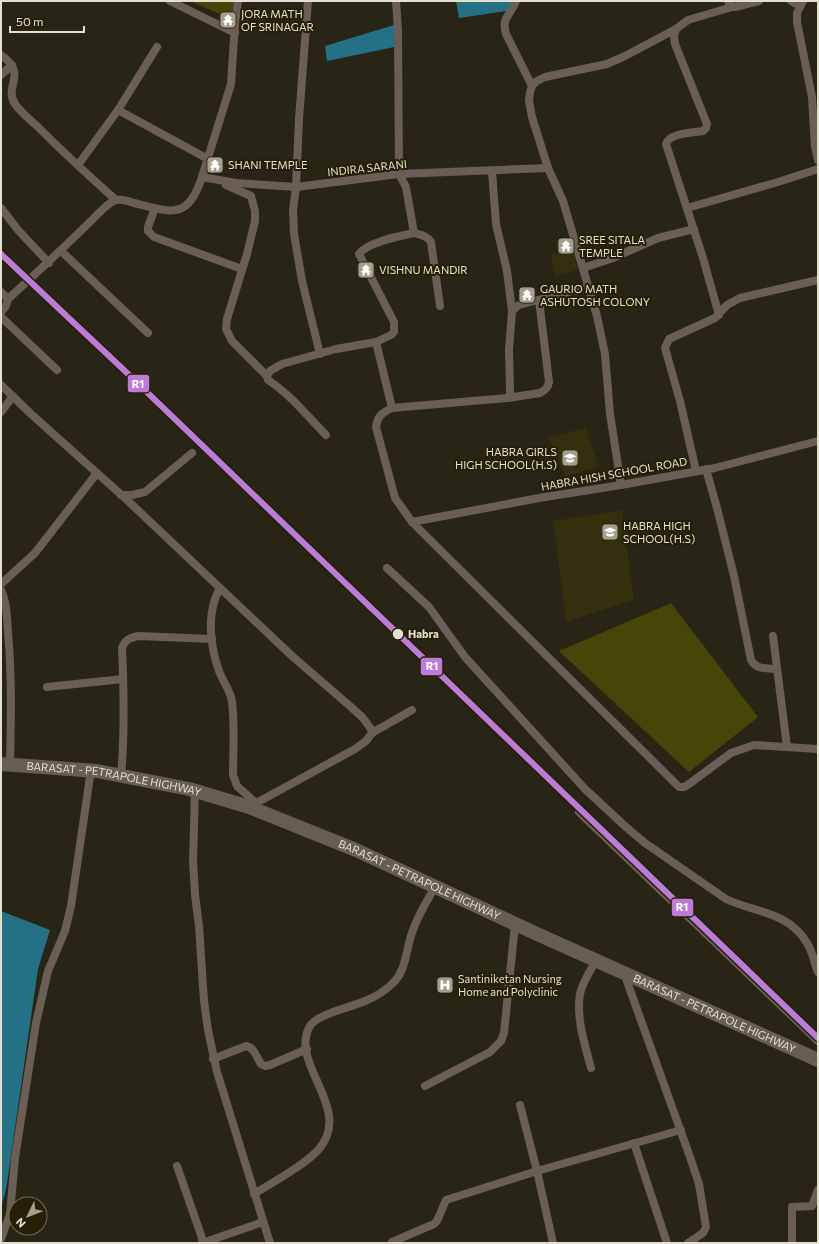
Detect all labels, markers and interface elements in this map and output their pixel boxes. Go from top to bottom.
place label: JORA MATH OF SRINAGAR [241,7,315,33]
scale bar [10,8,84,34]
temple icon: JORA MATH OF SRINAGAR [218,10,238,30]
text: 50 m [16,14,44,28]
temple icon: SHANI TEMPLE [205,155,225,175]
street label: INDIRA SARANI [326,157,407,178]
place label: SHANI TEMPLE [228,158,308,171]
place label: SREE SITALA TEMPLE [579,233,645,259]
temple icon: SREE SITALA TEMPLE [556,236,576,256]
temple icon: VISHNU MANDIR [356,260,376,280]
place label: VISHNU MANDIR [379,263,468,276]
place label: GAURIO MATH ASHUTOSH COLONY [540,282,650,308]
temple icon: GAURIO MATH ASHUTOSH COLONY [517,285,537,305]
line badge: R1 [127,374,150,393]
text: R1 [132,377,144,390]
place label: HABRA GIRLS HIGH SCHOOL(H.S) [455,445,557,471]
school or university icon: HABRA GIRLS HIGH SCHOOL(H.S) [560,448,580,468]
street label: HABRA HISH SCHOOL ROAD [540,454,688,493]
place label: HABRA HIGH SCHOOL(H.S) [623,519,695,545]
school or university icon: HABRA HIGH SCHOOL(H.S) [600,522,620,542]
marker: Habra [391,627,405,641]
place label: Habra [408,627,439,640]
line badge: R1 [420,657,443,676]
text: R1 [426,659,438,672]
street label: BARASAT - PETRAPOLE HIGHWAY [26,759,203,798]
street label: BARASAT - PETRAPOLE HIGHWAY [337,837,503,922]
line badge: R1 [671,898,694,917]
text: R1 [676,900,688,913]
street label: BARASAT - PETRAPOLE HIGHWAY [631,971,798,1055]
place label: Santiniketan Nursing Home and Polyclinic [458,972,562,998]
hospital icon: Santiniketan Nursing Home and Polyclinic [435,975,455,995]
north arrow [8,1196,48,1236]
text: N [13,1216,28,1231]

